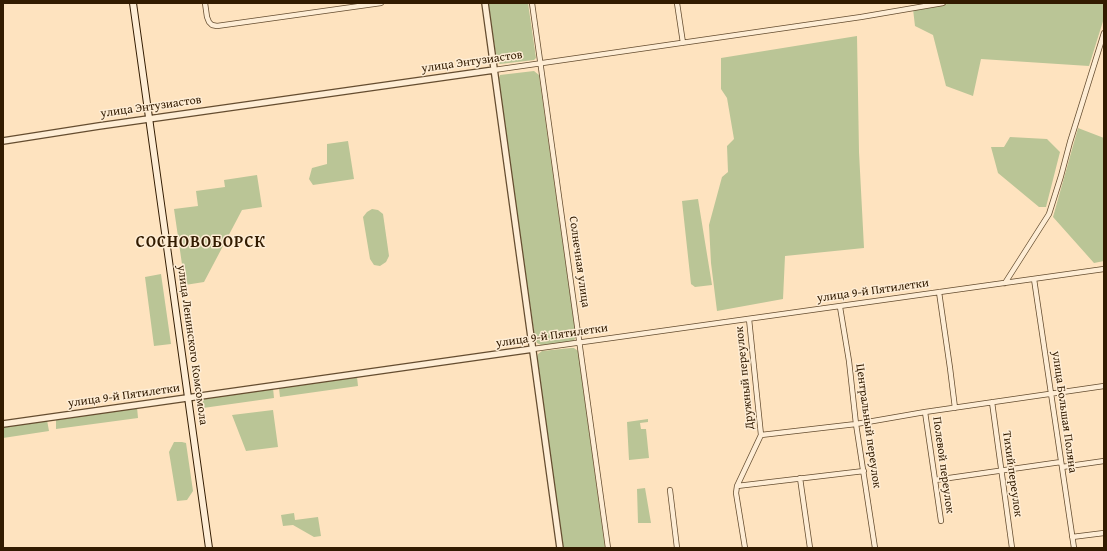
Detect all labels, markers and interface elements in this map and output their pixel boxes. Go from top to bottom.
street label: улица Энтузиастов [421,48,523,76]
street label: улица Энтузиастов [100,93,202,121]
street label: Солнечная улица [565,215,593,309]
district label: СОСНОВОБОРСК [136,233,266,253]
street label: улица Ленинского Комсомола [174,264,210,426]
street label: улица 9-й Пятилетки [816,276,930,306]
street label: улица 9-й Пятилетки [495,321,609,351]
street label: Дружный переулок [732,326,758,430]
street label: улица Большая Поляна [1048,350,1080,474]
street label: Центральный переулок [852,363,884,489]
street label: улица 9-й Пятилетки [67,381,181,411]
street label: Полевой переулок [929,416,957,514]
street label: Тихий переулок [999,430,1025,518]

